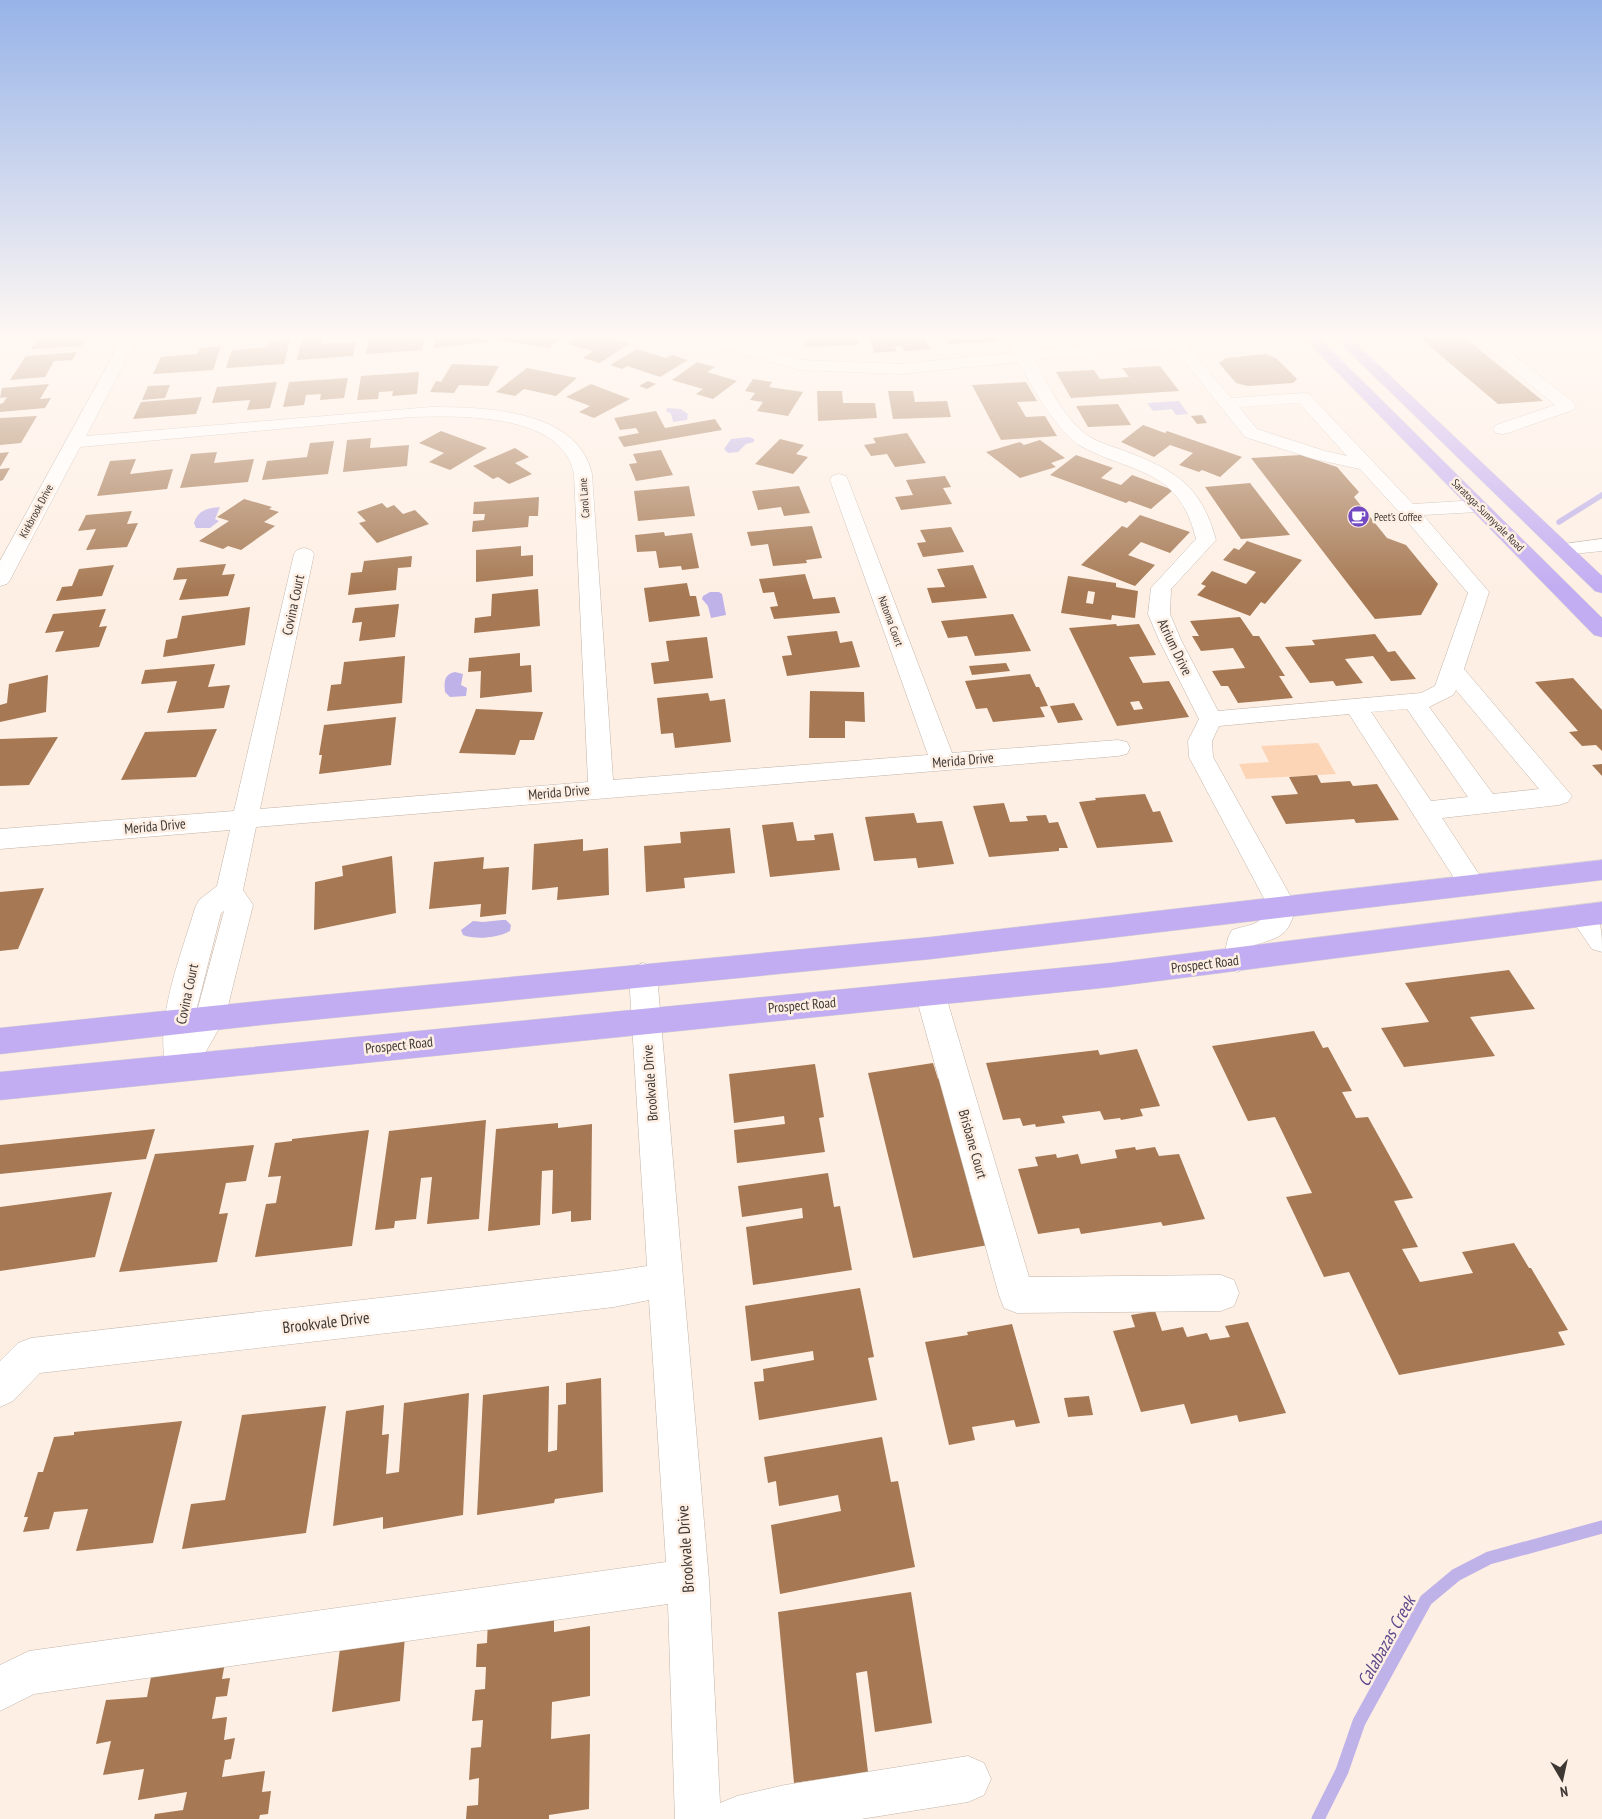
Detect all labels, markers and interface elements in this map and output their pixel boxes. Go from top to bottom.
street label: Saratoga-Sunnyvale Road [1449,476,1527,554]
street label: Carol Lane [576,477,592,519]
street label: Kirkbrook Drive [16,481,56,540]
cafe icon: Peet's Coffee [1346,505,1370,529]
place label: Peet's Coffee [1374,510,1423,524]
street label: Covina Court [278,573,308,637]
street label: Natoma Court [875,594,907,648]
street label: Atrium Drive [1154,616,1196,678]
street label: Merida Drive [932,748,995,772]
street label: Merida Drive [528,780,591,804]
street label: Merida Drive [124,814,187,838]
street label: Prospect Road [1170,951,1240,977]
street label: Covina Court [172,962,202,1026]
street label: Prospect Road [767,993,837,1017]
street label: Prospect Road [364,1032,434,1058]
street label: Brookvale Drive [638,1044,662,1122]
street label: Brisbane Court [955,1107,991,1181]
street label: Brookvale Drive [281,1307,371,1337]
street label: Brookvale Drive [672,1505,698,1593]
water label: Calabazas Creek [1352,1590,1421,1690]
north arrow [1537,1754,1587,1804]
text: N [1559,1782,1569,1801]

